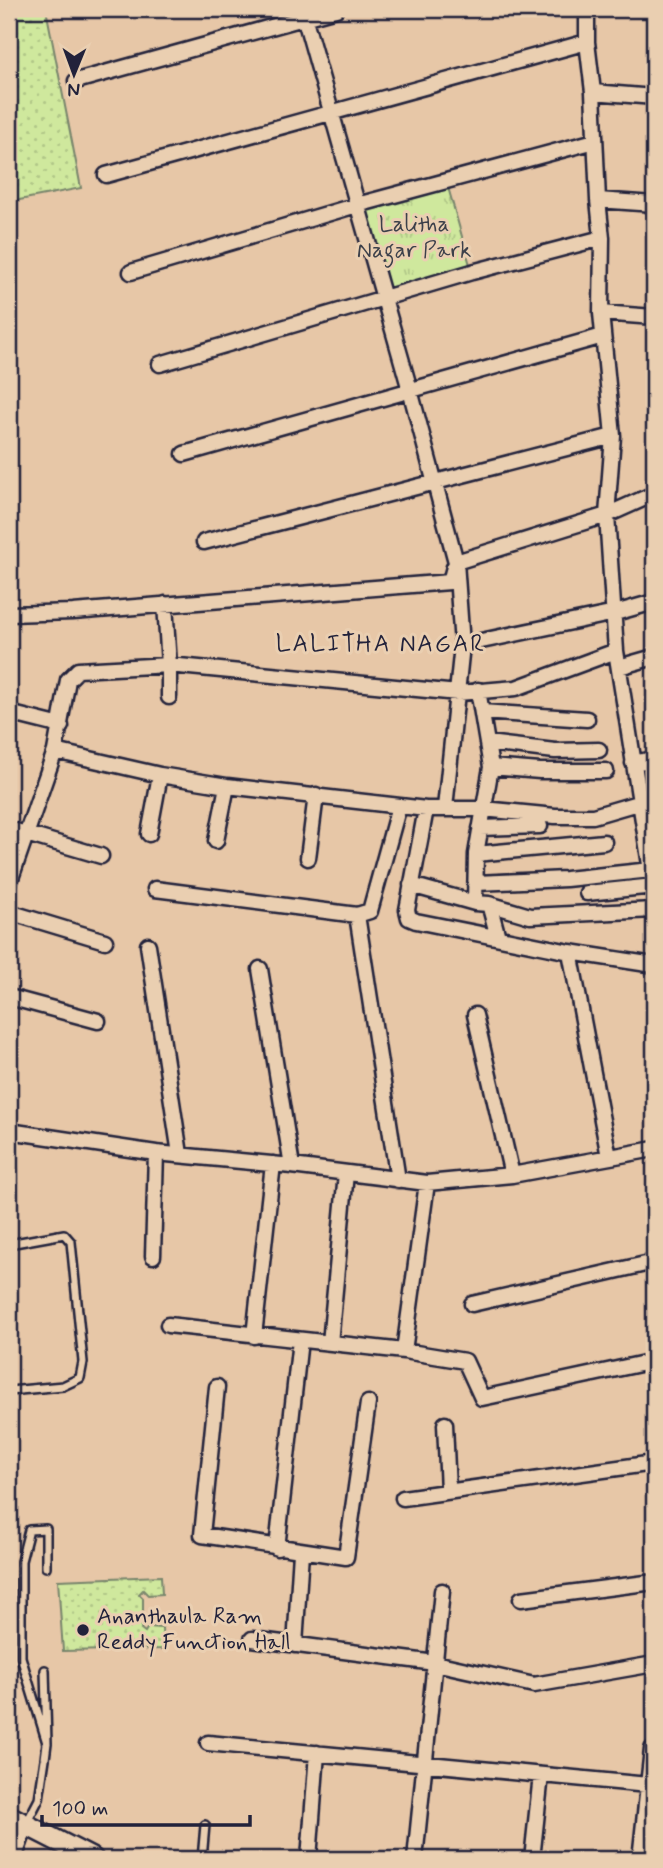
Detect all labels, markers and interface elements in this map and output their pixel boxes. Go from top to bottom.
north arrow [38,38,108,108]
text: N [67,77,80,102]
park label: Lalitha Nagar Park [357,210,471,268]
district label: LALITHA NAGAR [276,629,486,660]
place label: Ananthaula Ram Reddy Function Hall [97,1602,291,1658]
marker: Ananthaula Ram Reddy Function Hall [75,1622,91,1638]
scale bar [42,1784,250,1828]
text: 100 m [52,1795,108,1823]

